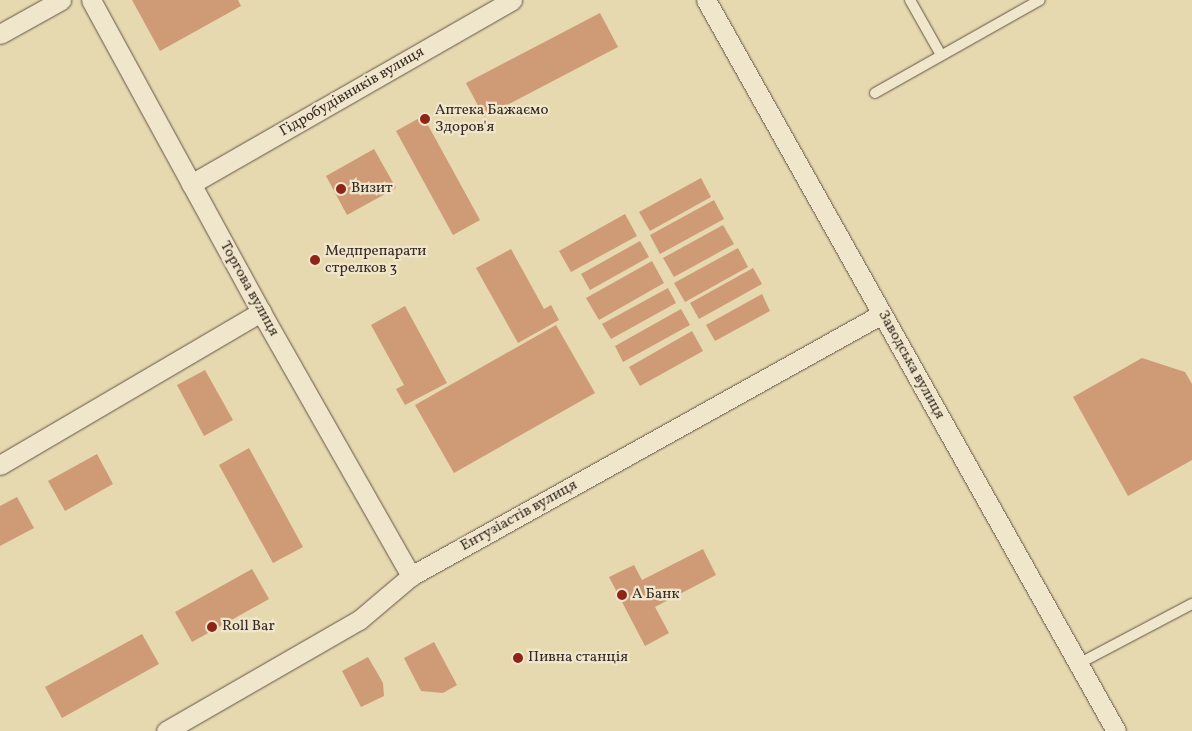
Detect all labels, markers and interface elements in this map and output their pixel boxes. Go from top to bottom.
street label: Гідробудівників вулиця [277,43,427,141]
place label: Аптека Бажаємо Здоров'я [435,101,548,136]
marker: Аптека Бажаємо Здоров'я [419,113,431,125]
place label: Визит [351,180,393,198]
marker: Визит [335,183,347,195]
street label: Торгова вулиця [215,238,283,340]
place label: Медпрепарати стрелков 3 [325,242,426,277]
marker: Медпрепарати стрелков 3 [309,254,321,266]
street label: Заводська вулиця [874,307,948,423]
street label: Ентузіастів вулиця [457,476,581,556]
place label: А Банк [632,586,679,604]
marker: А Банк [616,589,628,601]
place label: Roll Bar [222,618,275,636]
marker: Roll Bar [206,621,218,633]
place label: Пивна станція [528,649,628,667]
marker: Пивна станція [512,652,524,664]

